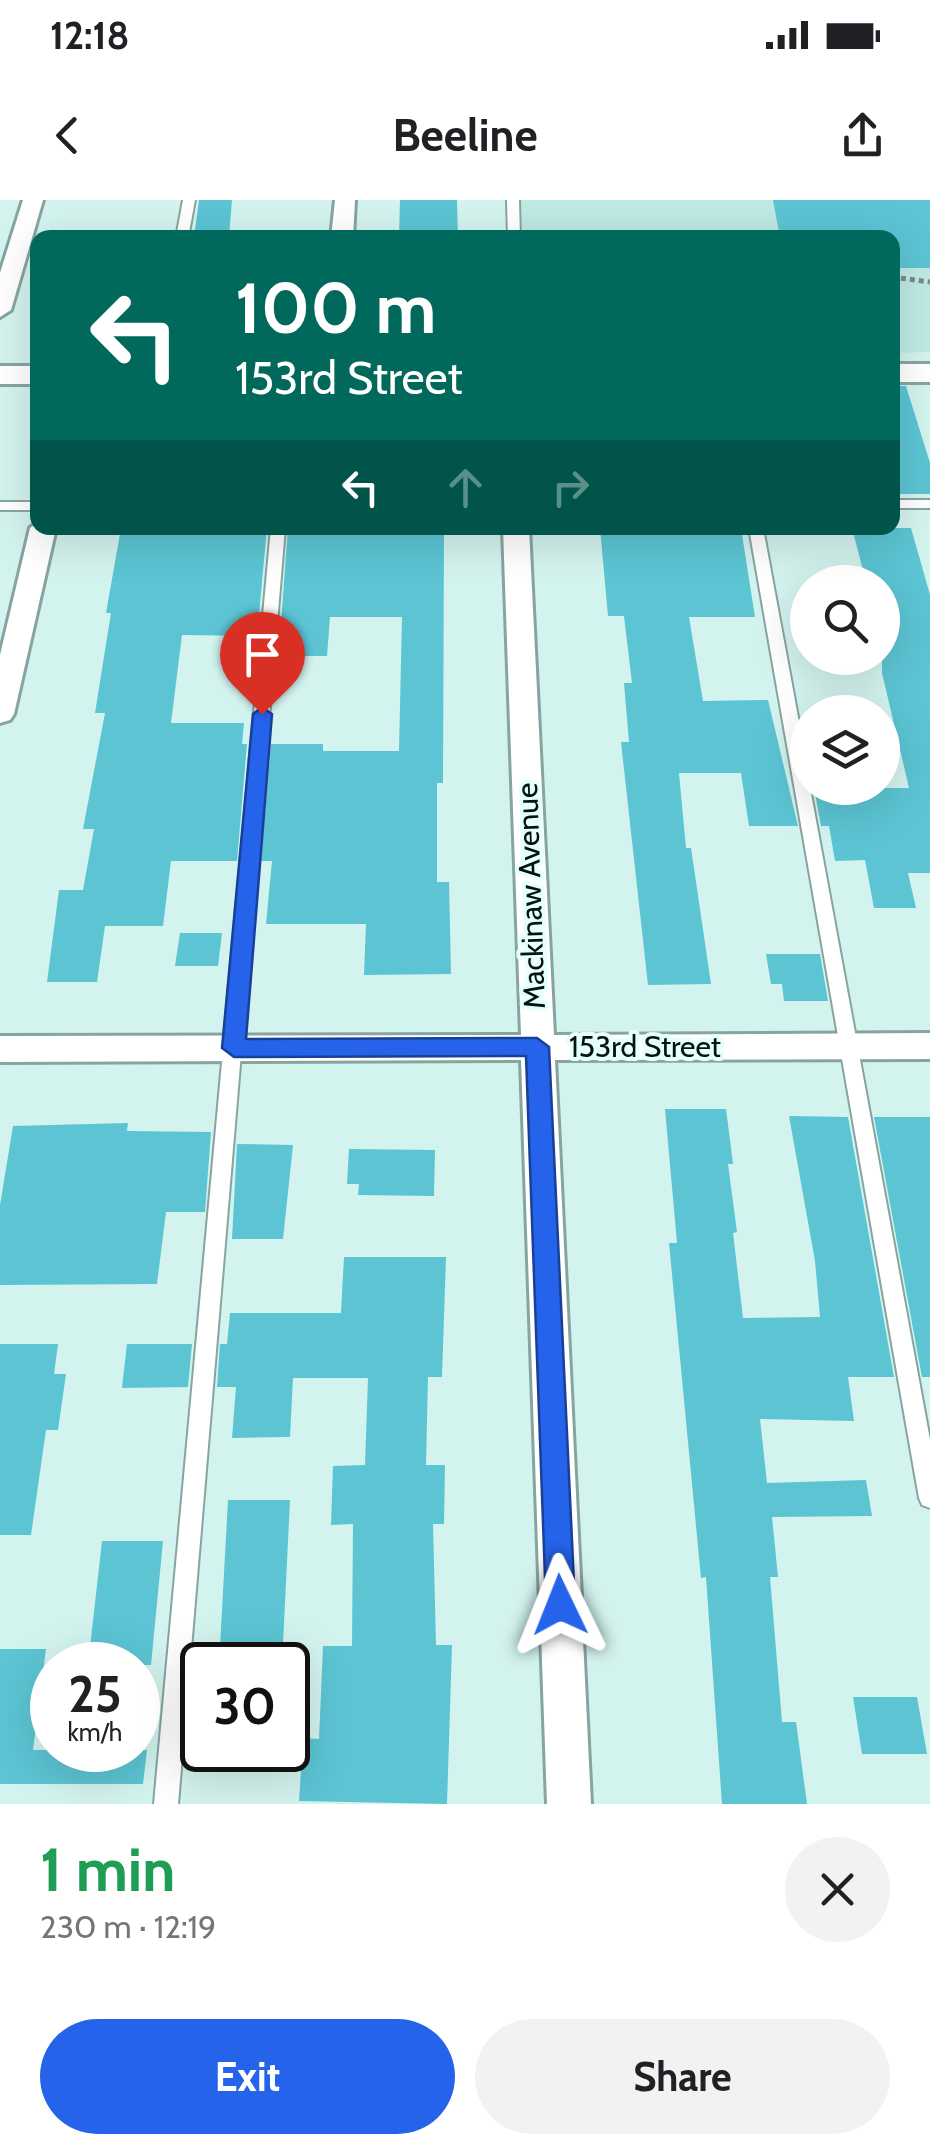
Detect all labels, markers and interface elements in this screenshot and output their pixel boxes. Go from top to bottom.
text: 12:18 [50,12,130,59]
icon: back [40,108,95,163]
text: Beeline [392,108,538,162]
icon: share [835,108,890,163]
text: 100 m [235,265,436,351]
icon: left [70,270,200,400]
text: 153rd Street [235,351,463,405]
icon: left [333,460,388,515]
icon: ahead [438,460,493,515]
icon: right [543,460,598,515]
map controls [790,565,900,805]
button: search [790,565,900,675]
pin [220,612,305,715]
icon: arrive [235,627,290,682]
button: layers [790,695,900,805]
street label: Mackinaw Avenue [508,782,553,1010]
street label: 153rd Street [569,1028,721,1065]
position arrow [508,1553,612,1657]
speed limit sign: 30 [180,1642,310,1772]
text: 25 [68,1664,122,1725]
text: km/h [68,1717,122,1747]
text: 1 min [40,1833,175,1906]
button: close [785,1837,890,1942]
text: 230 m · 12:19 [40,1907,216,1946]
button: Exit [40,2019,455,2134]
button: Share [475,2019,890,2134]

